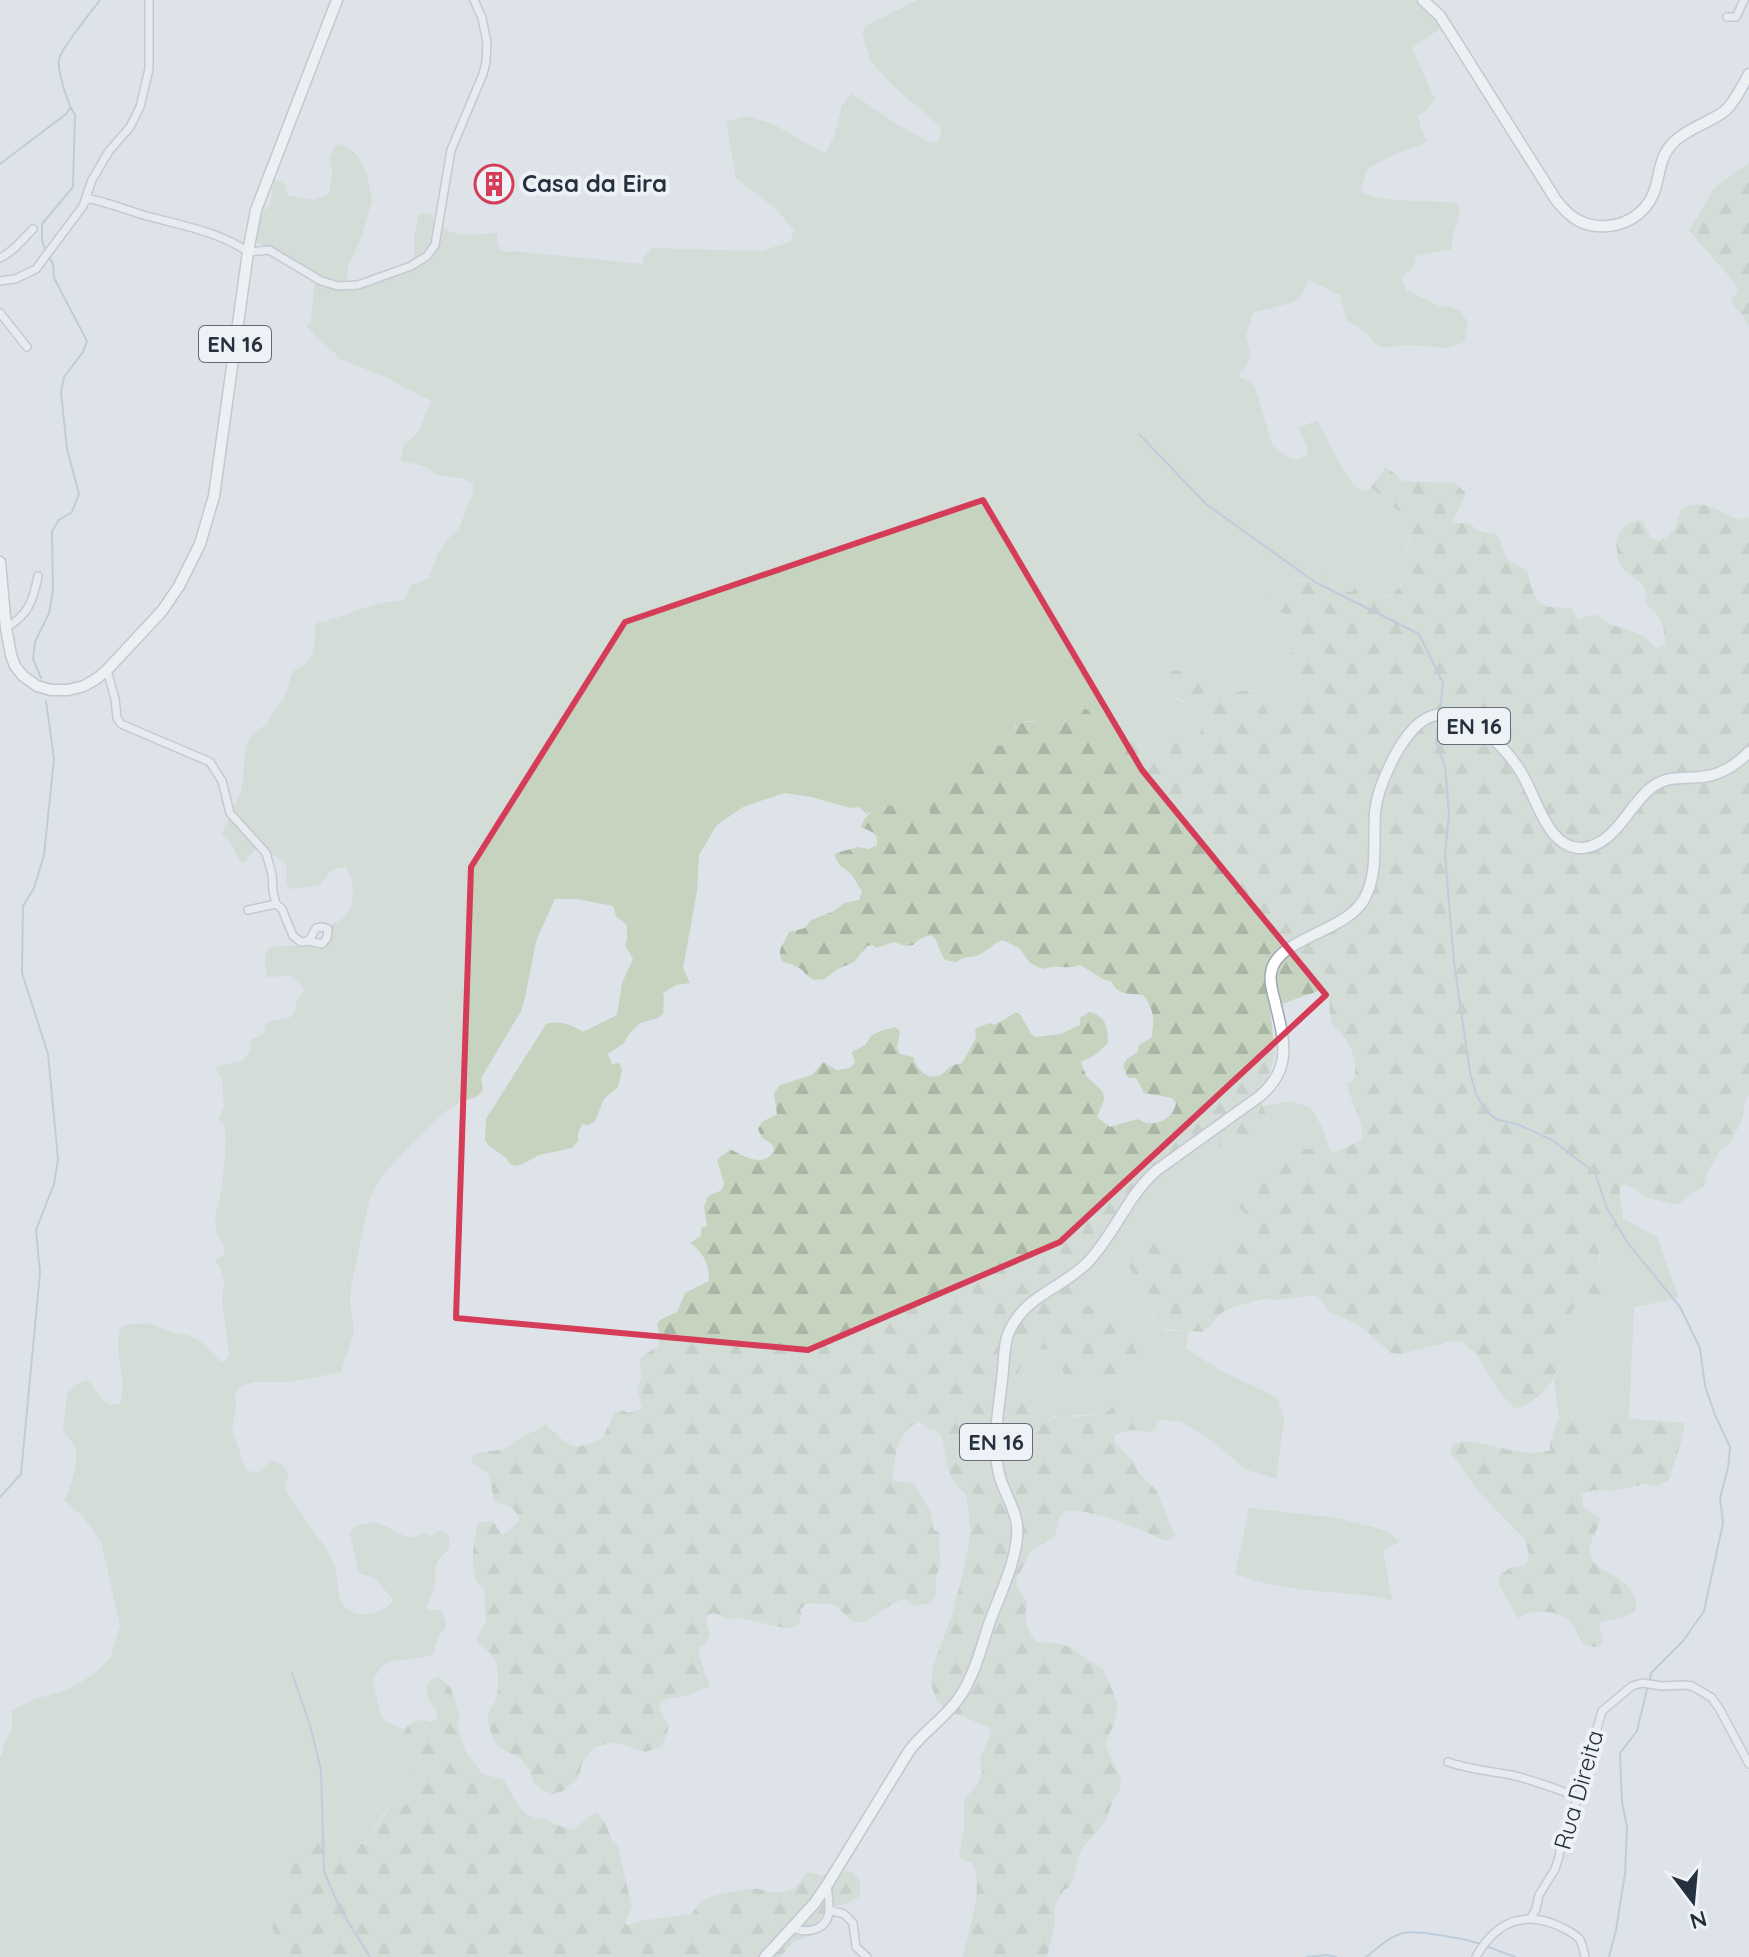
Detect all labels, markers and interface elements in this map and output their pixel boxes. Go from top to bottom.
building icon: Casa da Eira [473,163,515,205]
place label: Casa da Eira [522,168,667,198]
road number: EN 16 [199,326,271,362]
road number: EN 16 [1438,708,1510,744]
road number: EN 16 [960,1424,1032,1460]
street label: Rua Direita [1547,1726,1609,1853]
north arrow [1653,1861,1733,1941]
text: N [1687,1905,1710,1936]

